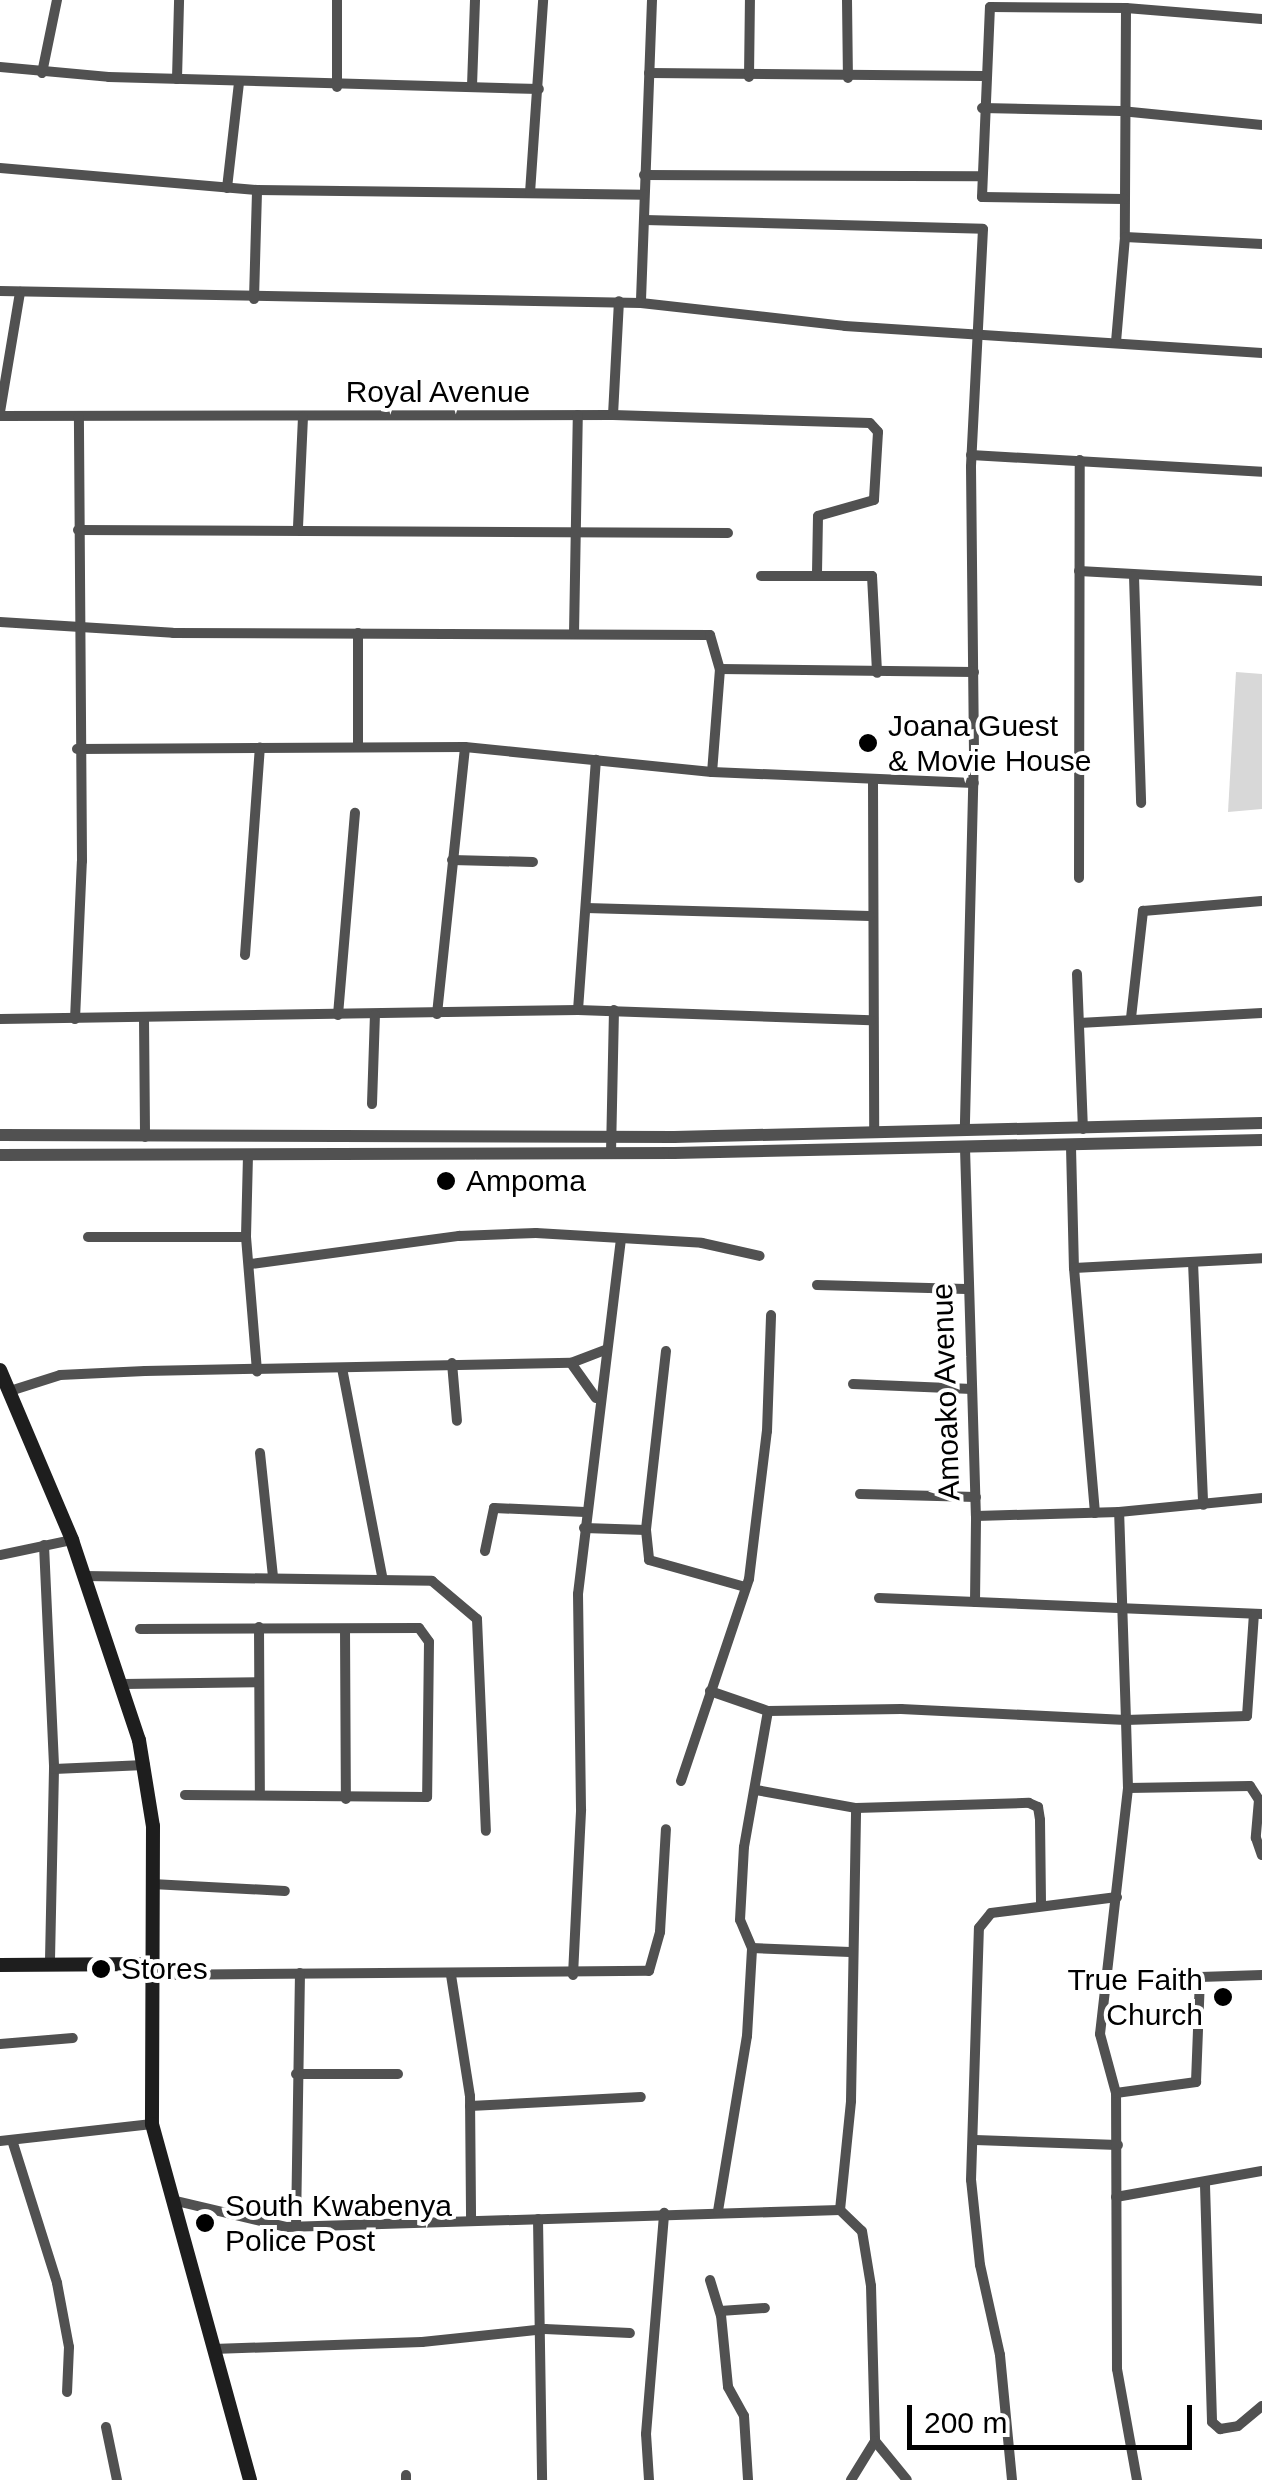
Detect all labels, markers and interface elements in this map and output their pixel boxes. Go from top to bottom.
street label: Royal Avenue [345,374,531,410]
place label: Joana Guest & Movie House [888,708,1091,778]
marker: Joana Guest & Movie House [857,732,879,754]
place label: Ampoma [466,1163,586,1199]
marker: Ampoma [435,1170,457,1192]
street label: Amoako Avenue [924,1282,968,1502]
place label: Stores [121,1951,208,1987]
marker: Stores [90,1958,112,1980]
place label: True Faith Church [1067,1962,1203,2032]
marker: True Faith Church [1212,1986,1234,2008]
place label: South Kwabenya Police Post [225,2188,452,2258]
marker: South Kwabenya Police Post [194,2212,216,2234]
scale bar [912,2385,1197,2447]
text: 200 m [924,2406,1007,2439]

